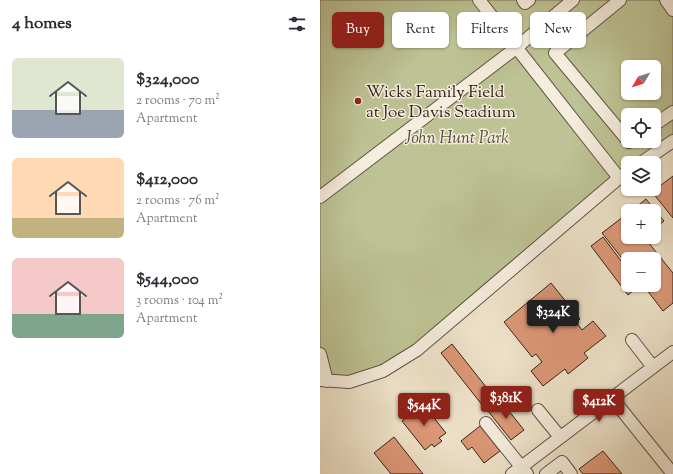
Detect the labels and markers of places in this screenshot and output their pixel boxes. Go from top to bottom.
place label: Wicks Family Field at Joe Davis Stadium [366,81,516,125]
marker: Wicks Family Field at Joe Davis Stadium [353,96,363,106]
pin: $324K [525,300,581,334]
pin: $381K [478,386,534,420]
pin: $412K [571,389,627,423]
pin: $544K [396,393,452,427]

